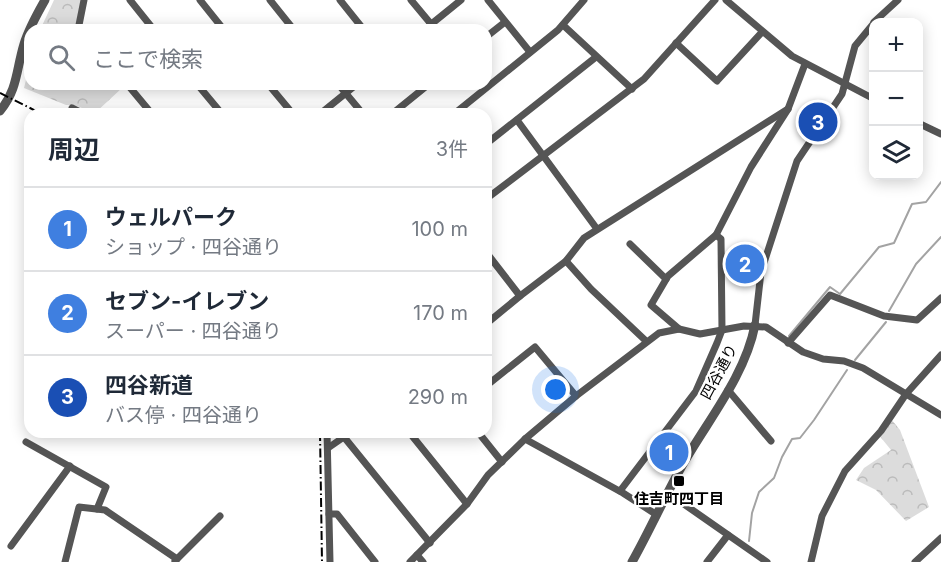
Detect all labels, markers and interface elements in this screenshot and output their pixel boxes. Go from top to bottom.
map controls [869,18,923,180]
button: + [869,18,923,72]
search box [24,24,492,90]
icon: search [45,41,78,74]
text: ここで検索 [93,46,203,72]
button: − [869,72,923,126]
pin: 3 [798,100,838,144]
button: layers [869,126,923,180]
text: 周辺 [48,134,100,165]
text: 3件 [436,137,468,161]
text: ウェルパーク [105,204,237,230]
text: 1 [63,217,72,241]
text: 100 m [411,217,468,241]
text: ショップ · 四谷通り [105,235,282,259]
pin: 2 [726,242,764,286]
text: セブン-イレブン [105,288,269,314]
text: 2 [61,301,74,325]
text: 170 m [413,301,468,325]
text: スーパー · 四谷通り [105,319,282,343]
street label: 四谷通り [696,341,741,403]
text: 四谷新道 [105,372,193,398]
your location [541,375,570,404]
text: 3 [61,385,74,409]
text: 290 m [408,385,468,409]
text: バス停 · 四谷通り [105,403,262,427]
pin: 1 [650,430,688,474]
marker: 住吉町四丁目 [672,474,686,488]
place label: 住吉町四丁目 [634,489,724,508]

